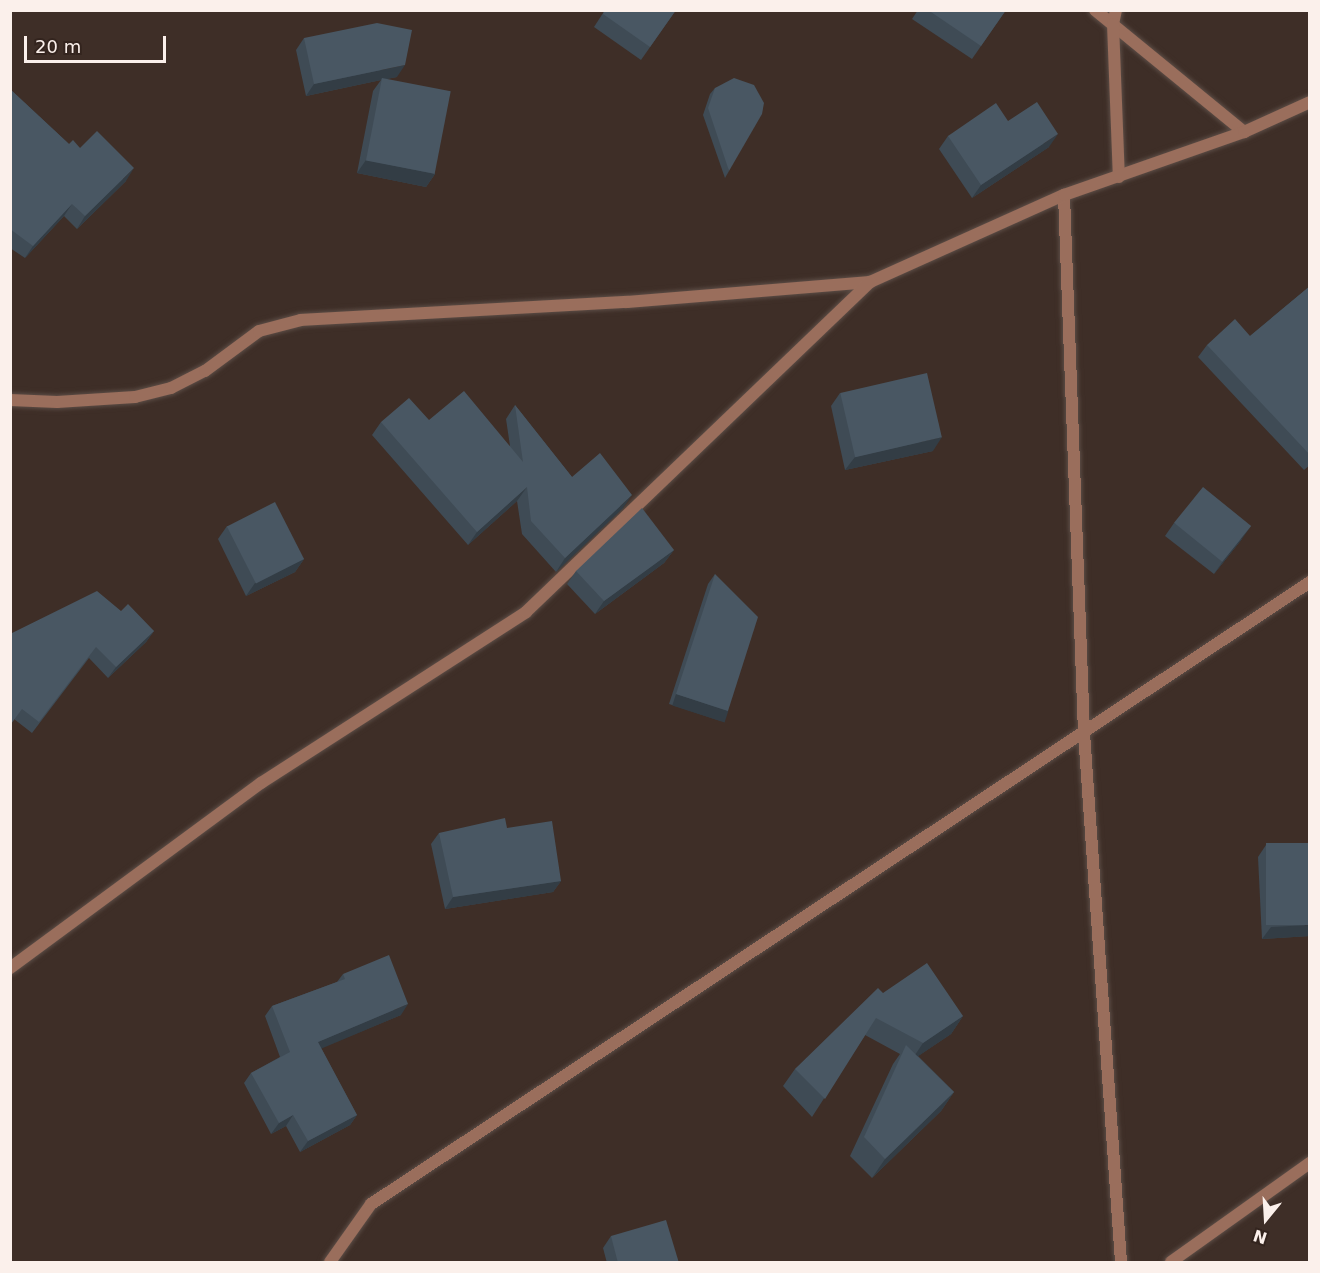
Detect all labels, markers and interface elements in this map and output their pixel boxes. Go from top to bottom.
scale bar [27,24,170,62]
text: 20 m [35,36,81,57]
north arrow [1236,1189,1296,1249]
text: N [1251,1225,1270,1248]

